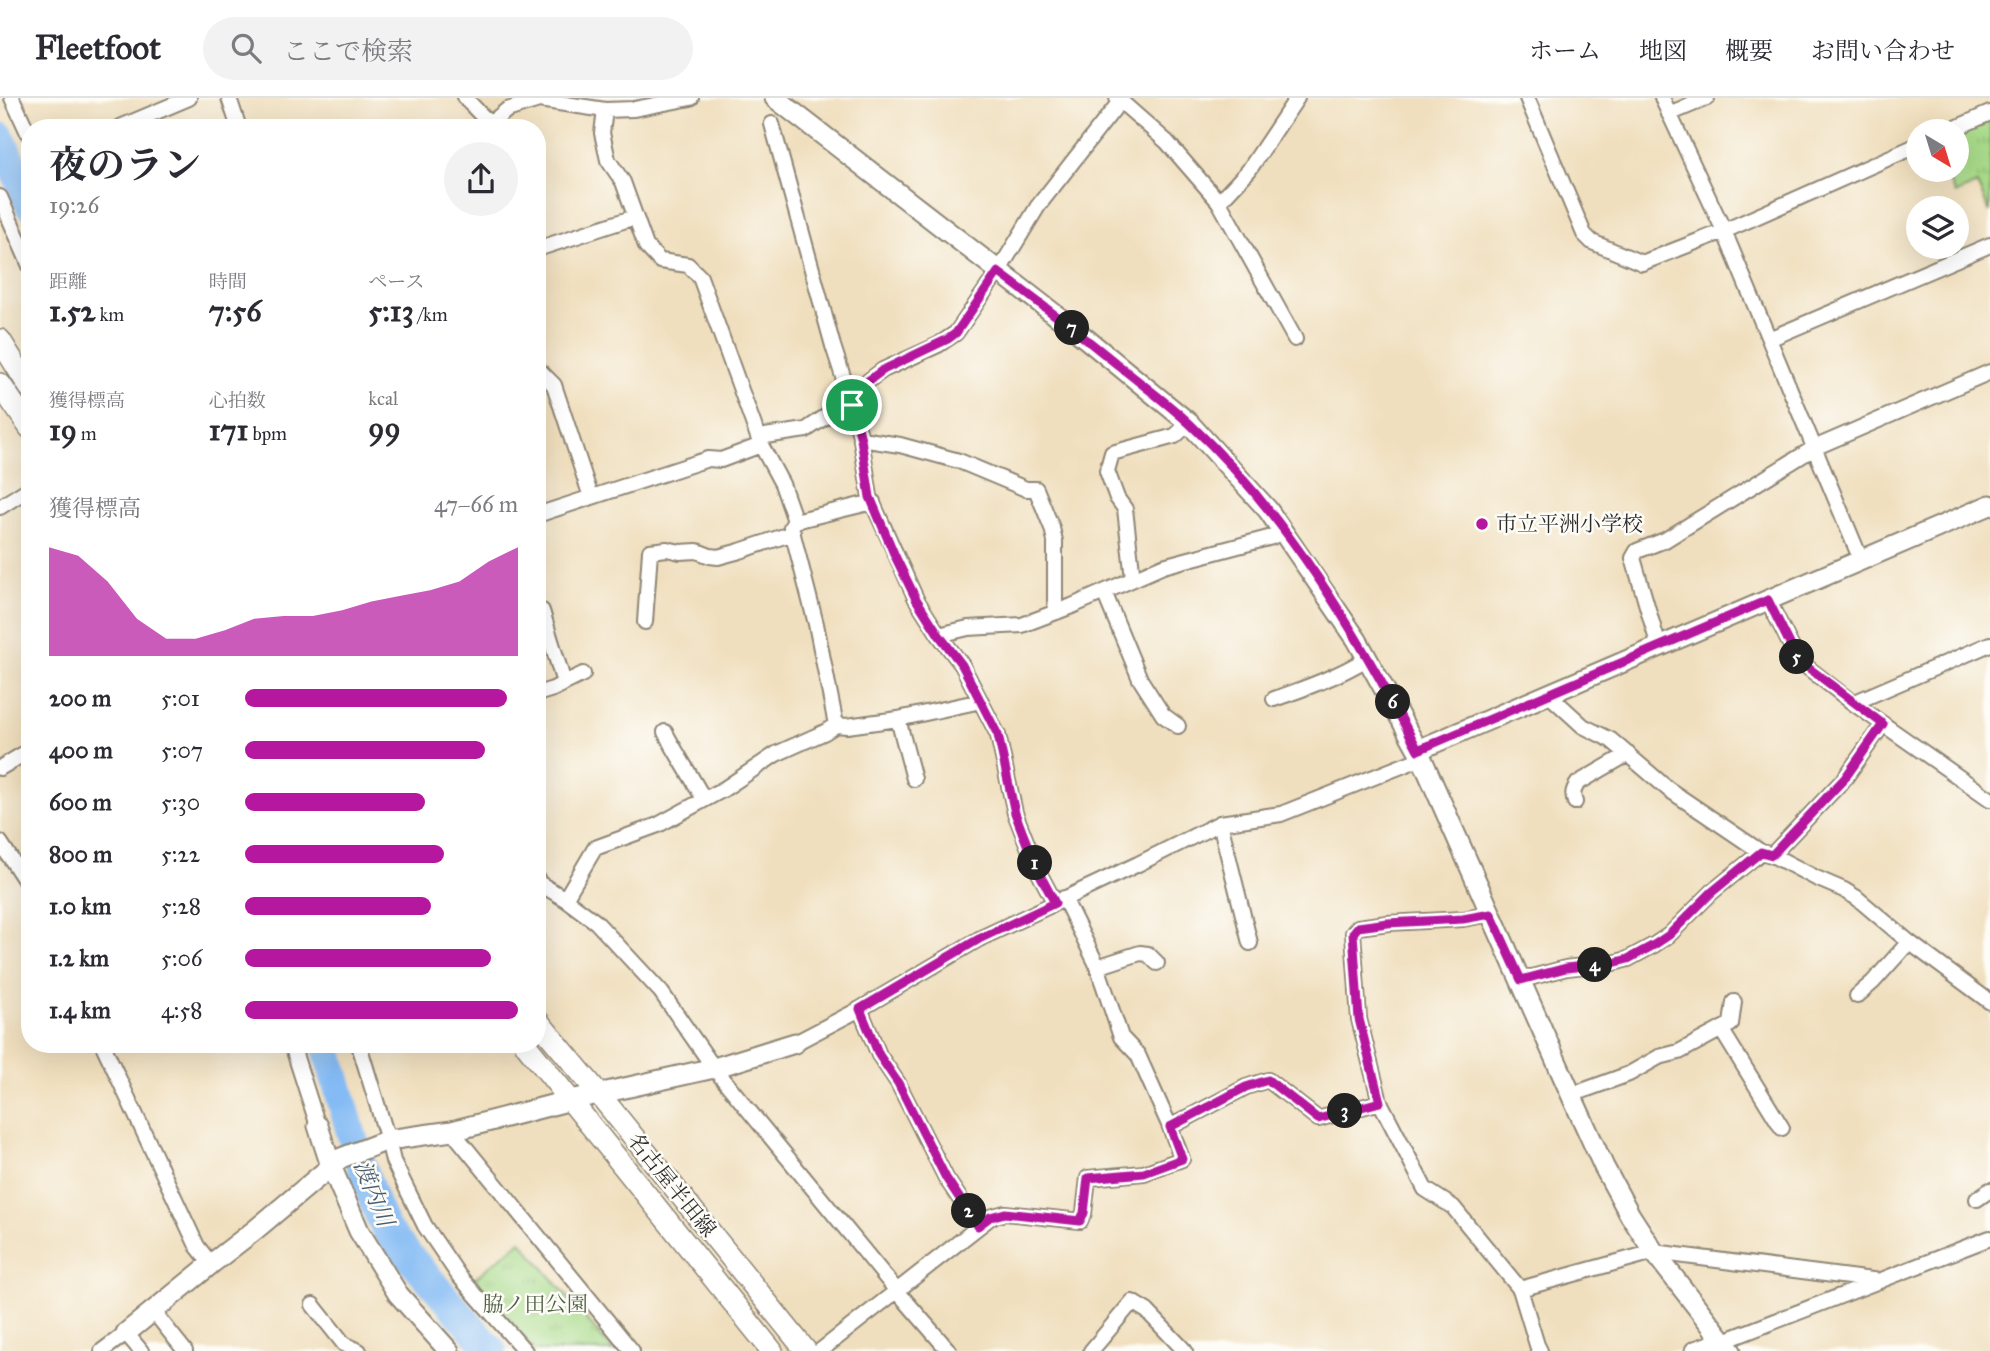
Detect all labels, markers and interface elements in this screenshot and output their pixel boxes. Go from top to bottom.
search box [203,17,693,80]
text: Fleetfoot [35,28,161,68]
icon: search [227,29,265,67]
text: ここで検索 [283,35,413,67]
text: ホーム [1529,36,1601,66]
text: 地図 [1639,36,1687,66]
text: 概要 [1725,36,1773,66]
text: お問い合わせ [1811,36,1955,66]
north arrow [1906,119,1969,182]
map controls [1906,119,1969,259]
text: 夜のラン [49,142,201,188]
button: share [444,142,518,216]
text: 19:26 [49,191,99,219]
button: layers [1906,196,1969,259]
text: 距離 [49,270,87,293]
text: 時間 [209,270,247,293]
text: ペース [368,270,424,293]
text: 1.52 [49,293,95,329]
text: 7:56 [209,293,262,329]
text: 5:13 [368,293,414,329]
text: km [95,303,124,326]
text: /km [414,303,448,326]
pin: 7 [1054,310,1090,345]
text: 7 [1066,316,1077,339]
pin [822,375,882,435]
icon: arrive [833,386,871,424]
text: kcal [368,387,398,410]
text: 獲得標高 [49,389,125,412]
text: 心拍数 [209,389,266,412]
text: 99 [368,410,401,446]
text: 19 [49,412,77,448]
text: 171 [209,412,248,448]
text: m [77,422,97,445]
text: bpm [248,422,287,445]
text: 47–66 m [434,490,518,518]
text: 獲得標高 [49,494,141,522]
place label: 市立平洲小学校 [1496,511,1643,537]
marker: 市立平洲小学校 [1474,516,1490,532]
pin: 5 [1780,640,1814,674]
text: 5 [1792,645,1801,668]
text: 200 m [49,684,111,712]
text: 5:01 [161,684,200,712]
pin: 6 [1376,684,1410,720]
text: 6 [1388,690,1397,713]
text: 400 m [49,736,113,764]
text: 5:07 [161,736,203,764]
text: 600 m [49,788,112,816]
text: 5:30 [161,788,200,816]
text: 800 m [49,840,112,868]
text: 5:22 [161,840,200,868]
pin: 1 [1018,846,1052,880]
text: 1 [1031,851,1038,874]
text: 1.0 km [49,892,111,920]
text: 5:28 [161,892,201,920]
text: 1.2 km [49,944,109,972]
text: 5:06 [161,944,203,972]
pin: 4 [1578,948,1612,982]
text: 4 [1589,953,1600,976]
text: 1.4 km [49,996,111,1024]
text: 4:58 [161,996,203,1024]
pin: 3 [1328,1094,1362,1128]
text: 3 [1341,1099,1348,1122]
street label: 名古屋半田線 [622,1128,722,1242]
water label: 渡内川 [348,1156,401,1233]
pin: 2 [951,1194,986,1228]
text: 2 [964,1199,973,1222]
park label: 脇ノ田公園 [483,1291,588,1317]

